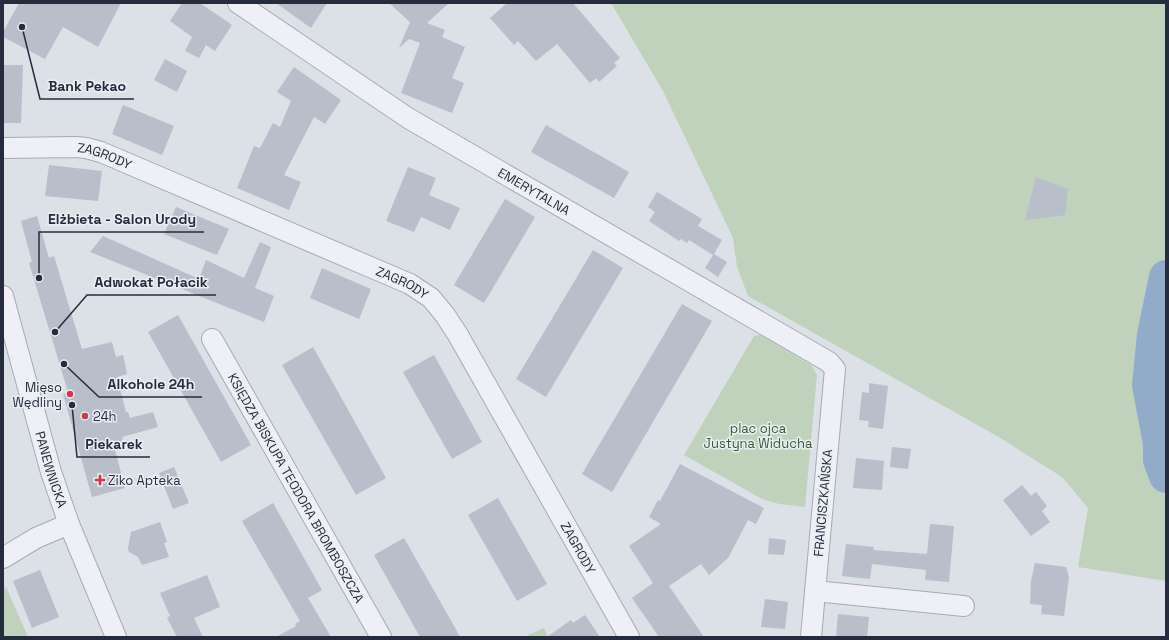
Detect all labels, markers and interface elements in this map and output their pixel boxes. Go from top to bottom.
callout: Bank Pekao [40,73,134,99]
text: Bank Pekao [48,77,126,95]
street label: ZAGRODY [77,139,135,173]
street label: EMERYTALNA [495,164,573,219]
callout: Elżbieta - Salon Urody [39,206,204,232]
text: Elżbieta - Salon Urody [48,210,196,228]
street label: ZAGRODY [373,262,432,303]
callout: Adwokat Połacik [87,269,216,295]
text: Adwokat Połacik [94,273,208,291]
street label: KSIĘDZA BISKUPA TEODORA BROMBOSZCZA [224,370,368,606]
callout: Alkohole 24h [99,371,202,397]
text: Alkohole 24h [108,375,194,393]
place label: Mięso Wędliny [13,379,62,411]
marker: Mięso Wędliny [65,389,75,399]
place label: 24h [93,408,117,425]
marker: 24h [80,411,90,421]
park label: plac ojca Justyna Widucha [704,420,813,452]
street label: PANEWNICKA [32,429,71,510]
callout: Piekarek [77,431,150,457]
text: Piekarek [85,435,143,453]
street label: FRANCISZKAŃSKA [810,449,836,557]
place label: Ziko Apteka [108,472,181,489]
marker: Ziko Apteka [95,475,105,485]
street label: ZAGRODY [557,519,600,577]

